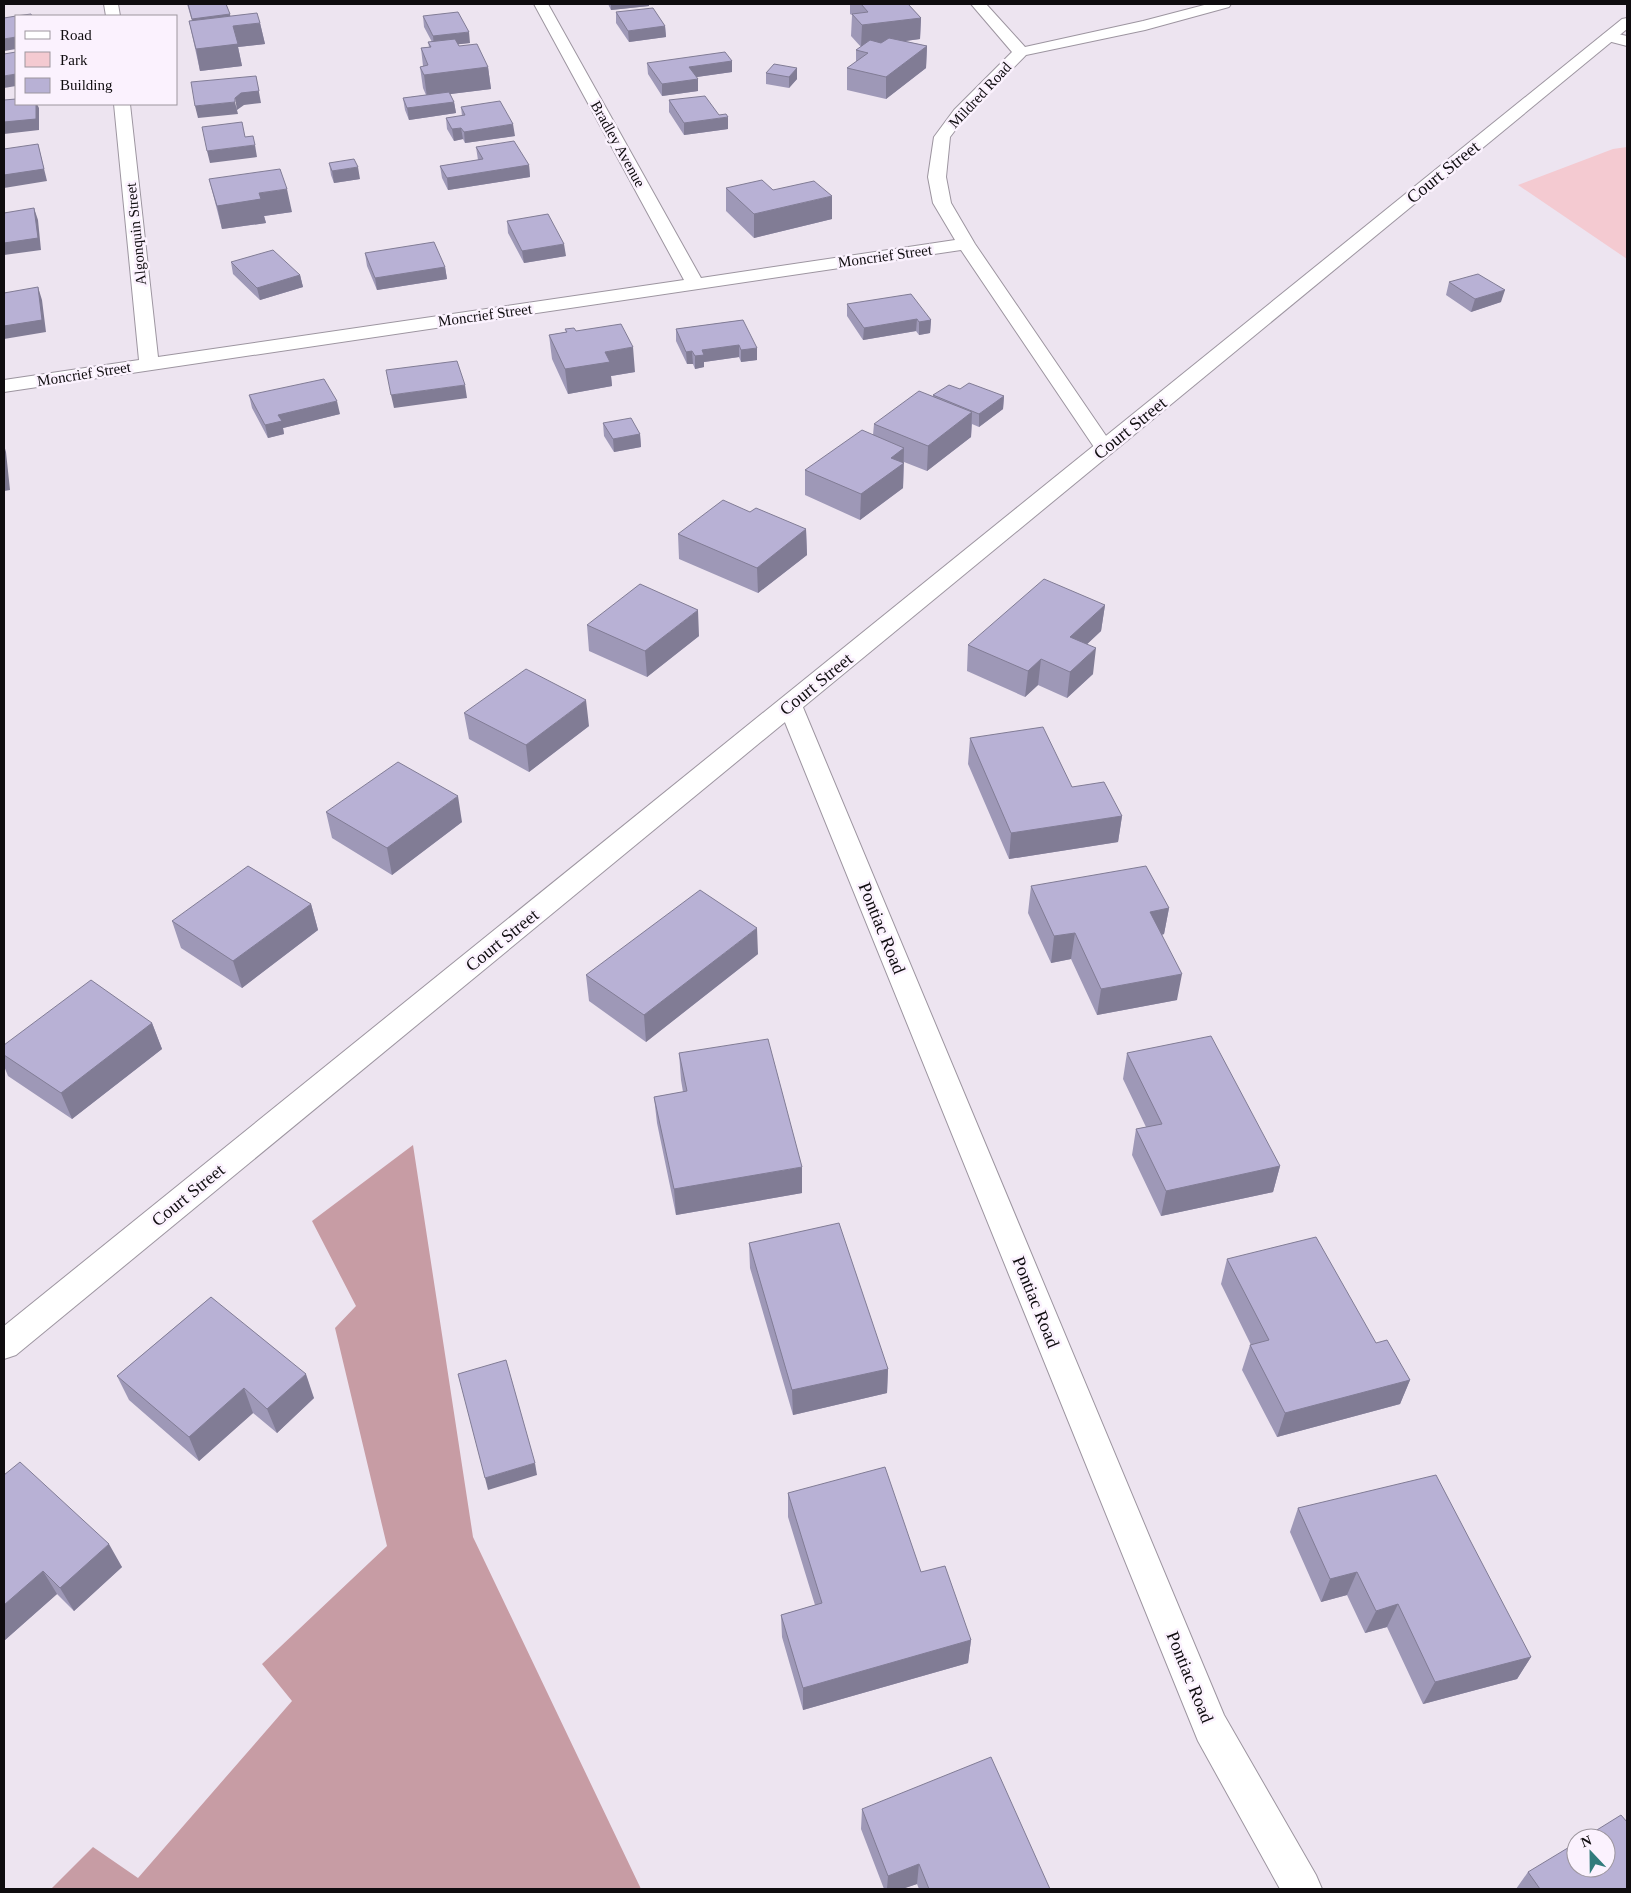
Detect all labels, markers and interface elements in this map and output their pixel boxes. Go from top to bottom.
legend [15,15,178,105]
text: Road [60,27,92,43]
text: Park [60,52,88,68]
street label: Mildred Road [946,59,1015,131]
text: Building [60,77,113,93]
street label: Bradley Avenue [588,98,648,190]
street label: Court Street [1403,137,1483,207]
street label: Algonquin Street [123,181,149,286]
street label: Moncrief Street [837,241,934,271]
street label: Moncrief Street [437,300,534,330]
street label: Moncrief Street [36,359,133,389]
street label: Court Street [1090,393,1170,463]
street label: Court Street [776,649,856,719]
street label: Pontiac Road [855,880,909,976]
street label: Court Street [462,905,542,975]
street label: Court Street [148,1160,228,1230]
street label: Pontiac Road [1009,1254,1063,1350]
street label: Pontiac Road [1163,1629,1217,1725]
north arrow [1566,1828,1616,1878]
text: N [1579,1833,1594,1850]

